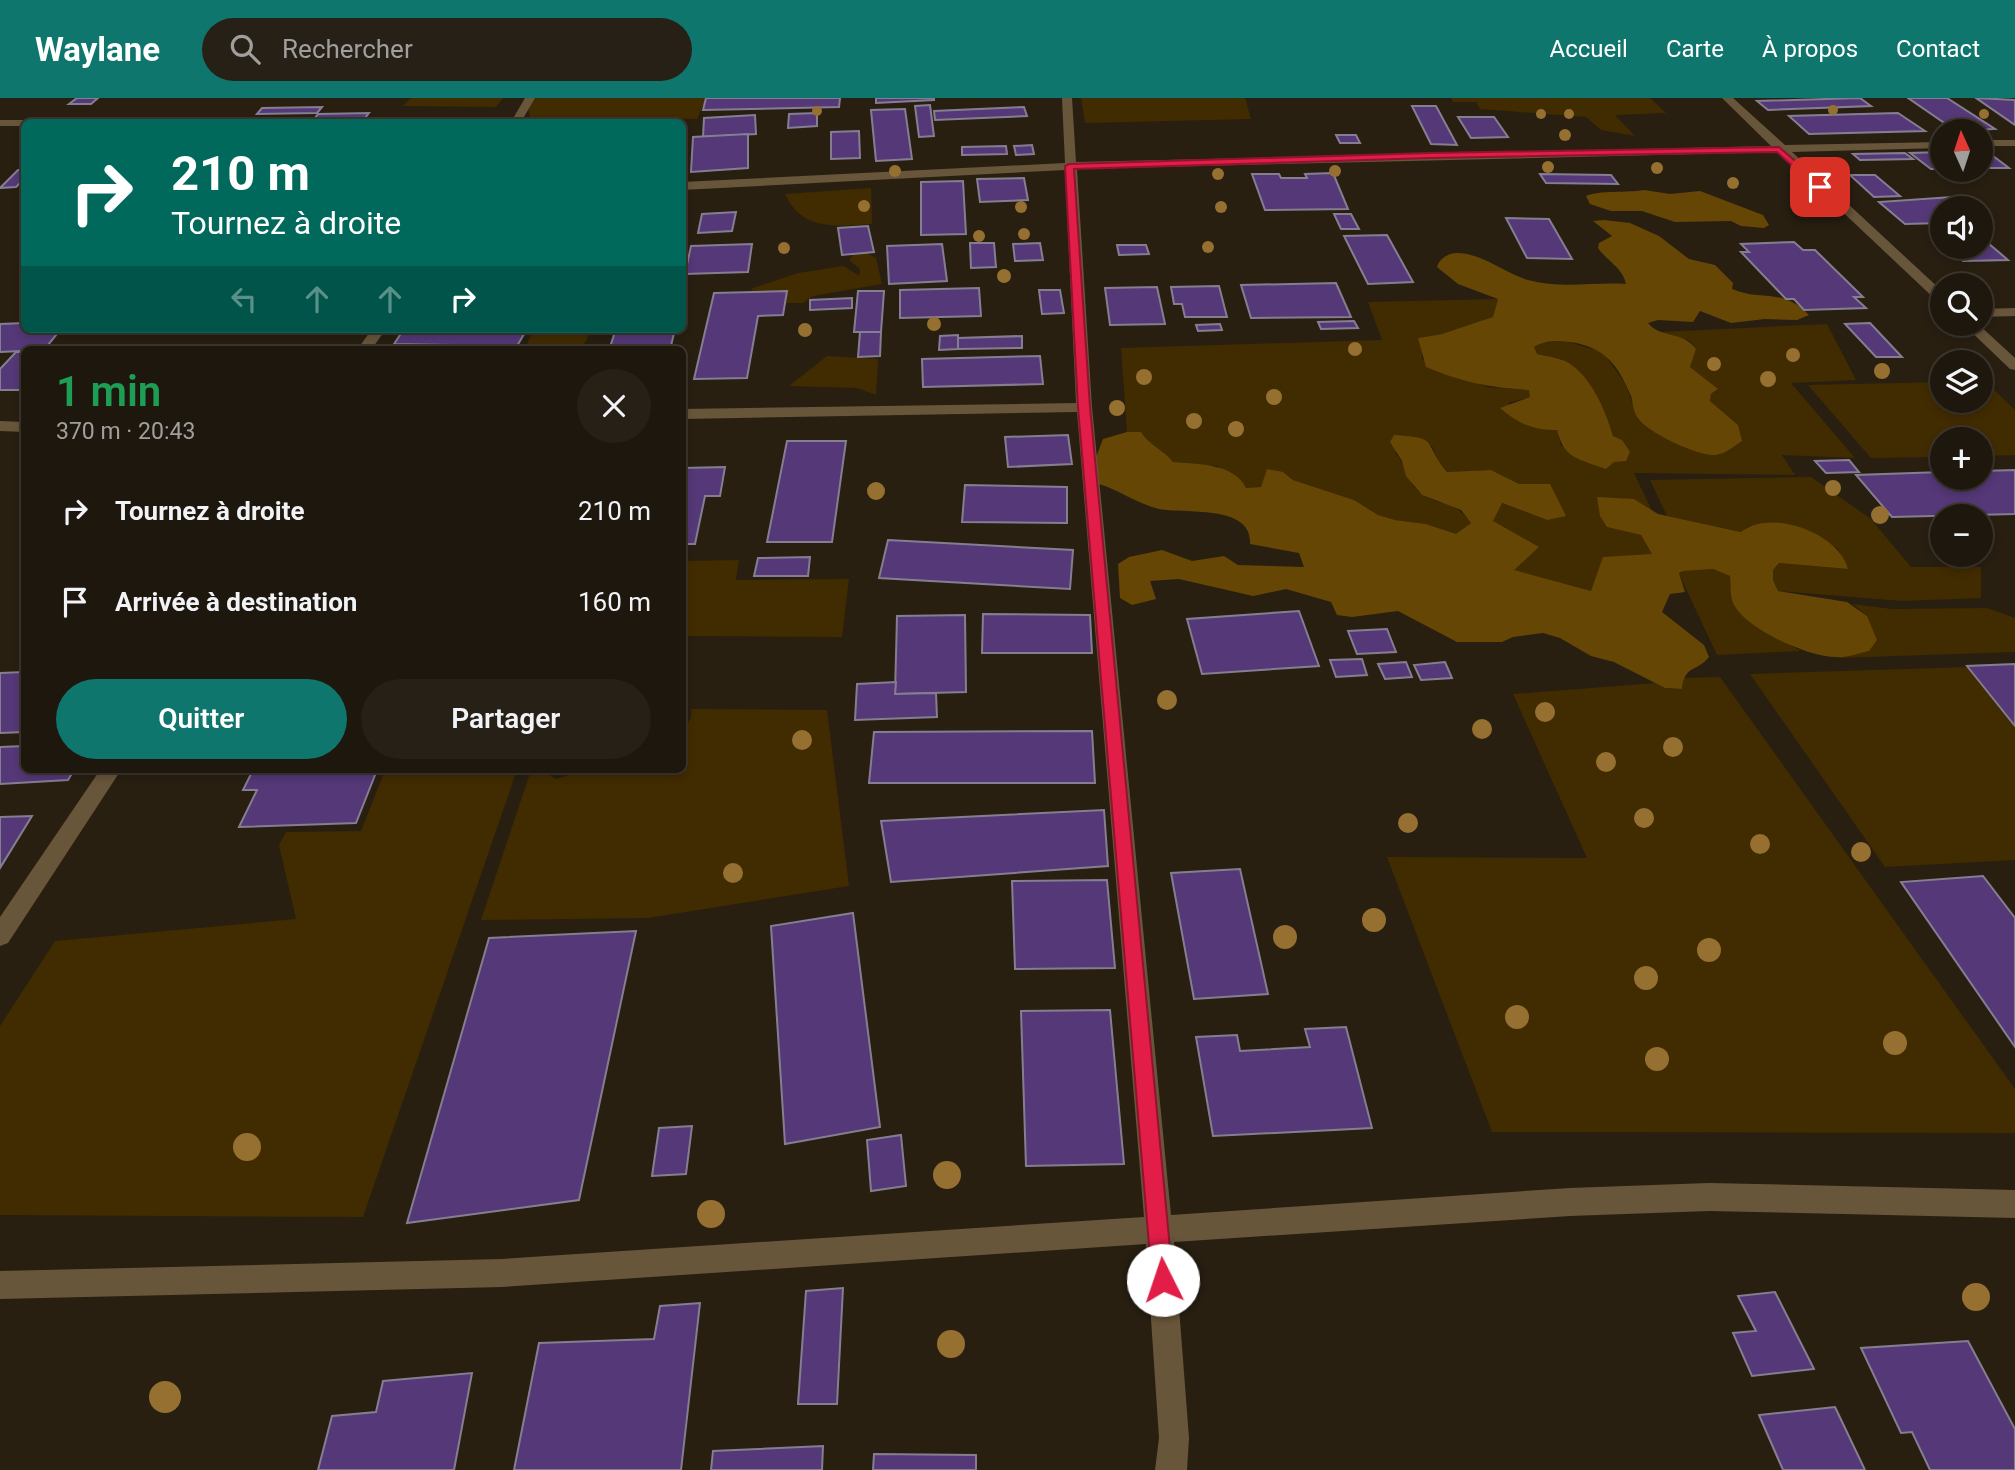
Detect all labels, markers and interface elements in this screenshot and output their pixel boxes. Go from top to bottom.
search box [202,18,692,81]
text: Waylane [35,30,160,69]
icon: search [226,30,264,68]
text: Rechercher [282,34,413,64]
text: Accueil [1549,35,1628,63]
text: Carte [1666,35,1724,63]
text: À propos [1762,35,1858,63]
text: Contact [1896,35,1980,63]
north arrow [1930,119,1993,182]
map controls [1930,119,1993,567]
text: 210 m [171,145,310,202]
icon: right [56,147,147,238]
pin [1790,157,1850,217]
icon: arrive [1801,168,1839,206]
button: sound [1930,196,1993,259]
text: Tournez à droite [171,204,401,242]
button: search [1930,273,1993,336]
icon: left [225,280,263,318]
icon: ahead [298,280,336,318]
icon: ahead [371,280,409,318]
icon: right [444,280,482,318]
button: layers [1930,350,1993,413]
text: 1 min [56,367,161,416]
button: close [577,369,651,443]
text: 370 m · 20:43 [56,418,195,445]
button: + [1930,427,1993,490]
icon: right [56,492,94,530]
text: Tournez à droite [115,496,305,526]
text: 210 m [578,496,651,526]
button: − [1930,504,1993,567]
icon: arrive [56,583,94,621]
text: Arrivée à destination [115,587,357,617]
text: 160 m [578,587,651,617]
button: Quitter [56,679,347,759]
button: Partager [361,679,651,759]
position arrow [1126,1243,1200,1317]

